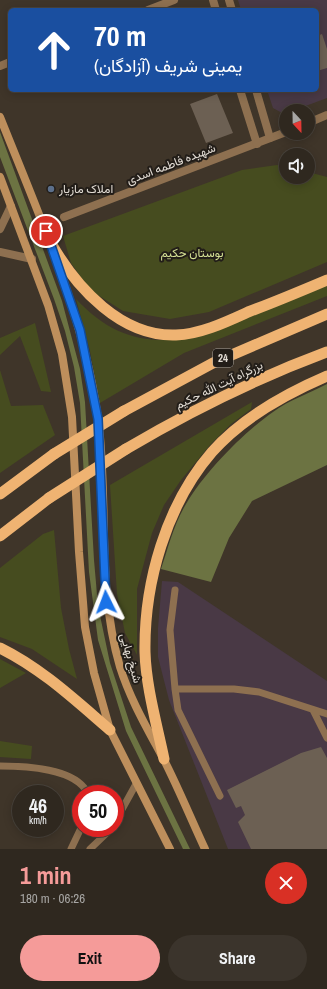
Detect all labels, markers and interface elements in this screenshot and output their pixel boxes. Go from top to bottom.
text: 70 m [94,17,146,55]
icon: ahead [28,24,80,76]
text: یمینی شریف (آزادگان) [94,53,242,78]
north arrow [279,104,315,140]
map controls [279,104,315,184]
street label: شهیده فاطمه اسدی [124,140,218,188]
button: sound [279,148,315,184]
place label: املاک مازیار [58,181,113,197]
marker: املاک مازیار [46,184,56,194]
pin [29,214,63,248]
icon: arrive [35,220,57,242]
park label: بوستان حکیم [160,245,224,261]
road number: 24 [213,349,233,367]
street label: بزرگراه آیت الله حکیم [173,357,265,413]
position arrow [85,581,127,623]
street label: شیخ بهایی [115,631,146,685]
speed limit sign: 50 [72,785,124,837]
text: 46 [29,792,47,819]
text: km/h [29,814,47,827]
text: 1 min [20,859,71,891]
button: close [265,862,307,904]
text: 180 m · 06:26 [20,890,85,907]
button: Exit [20,935,160,981]
button: Share [168,935,307,981]

